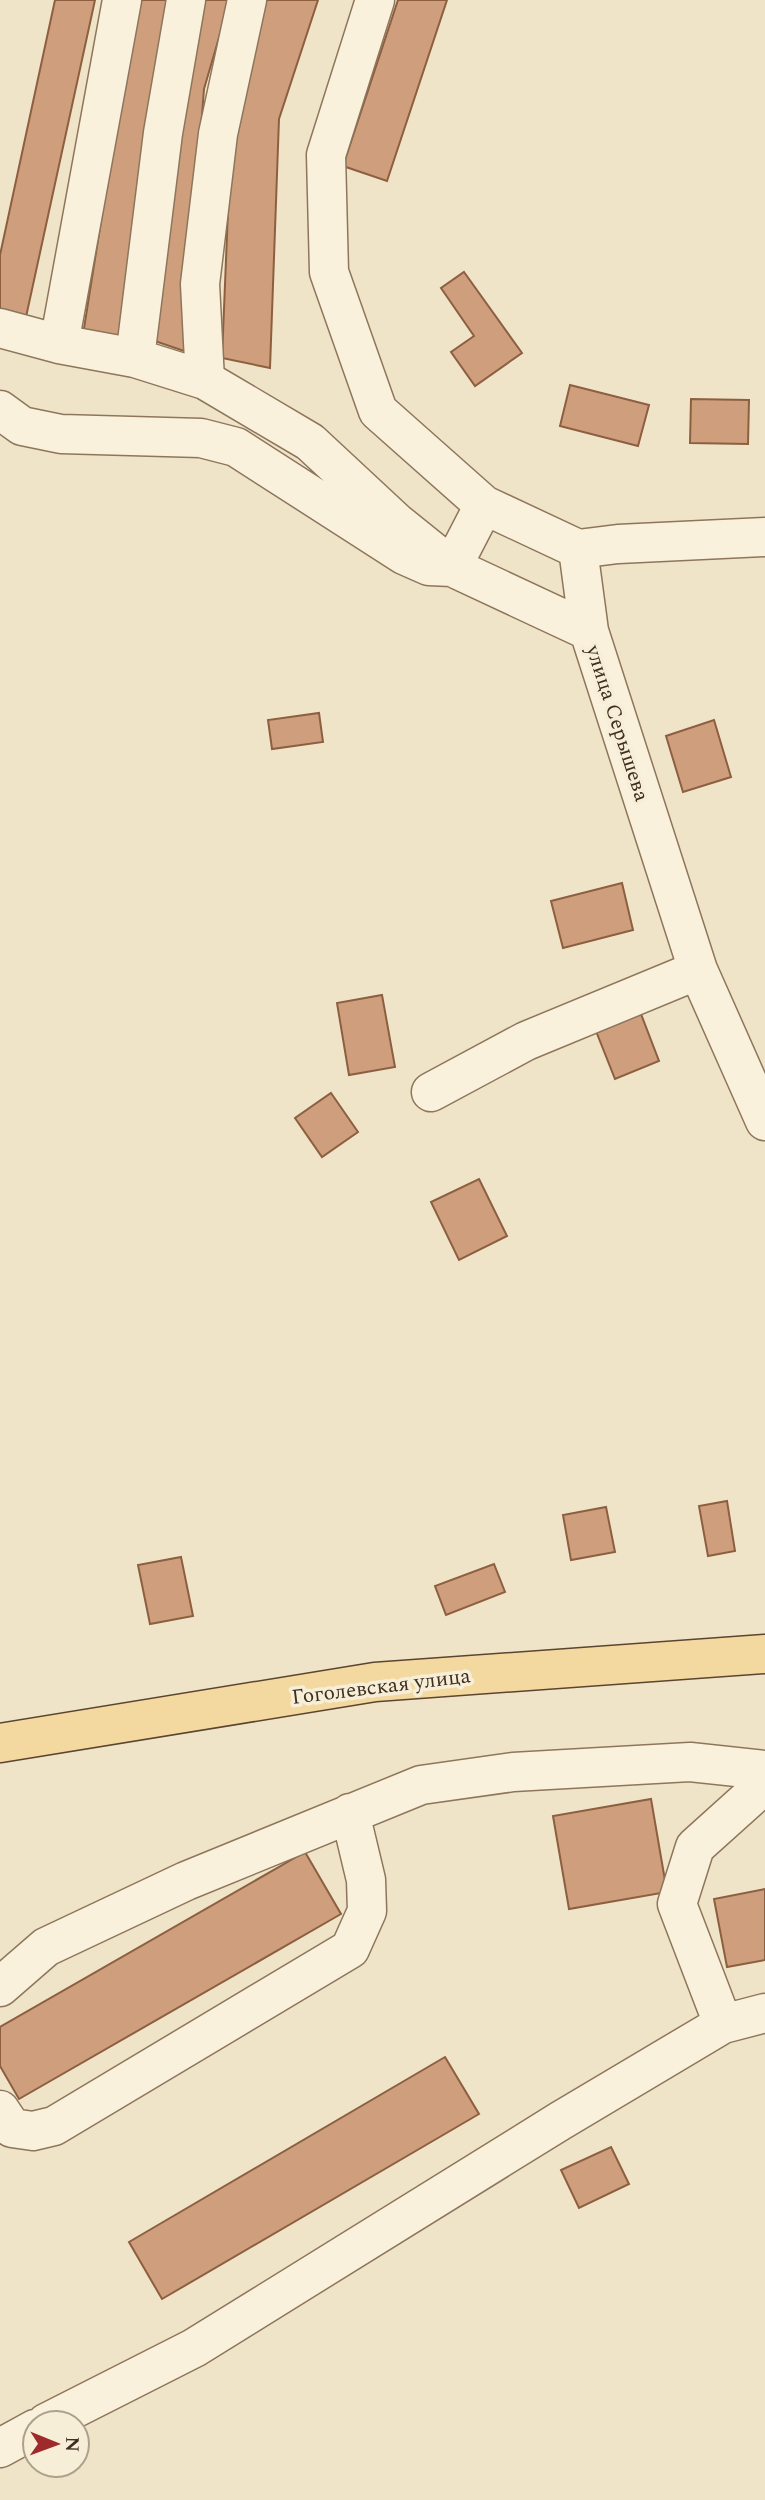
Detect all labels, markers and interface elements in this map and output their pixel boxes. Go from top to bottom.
street label: улица Серышева [576,640,658,806]
street label: Гоголевская улица [290,1660,473,1714]
north arrow [21,2409,91,2479]
text: N [57,2436,86,2452]

